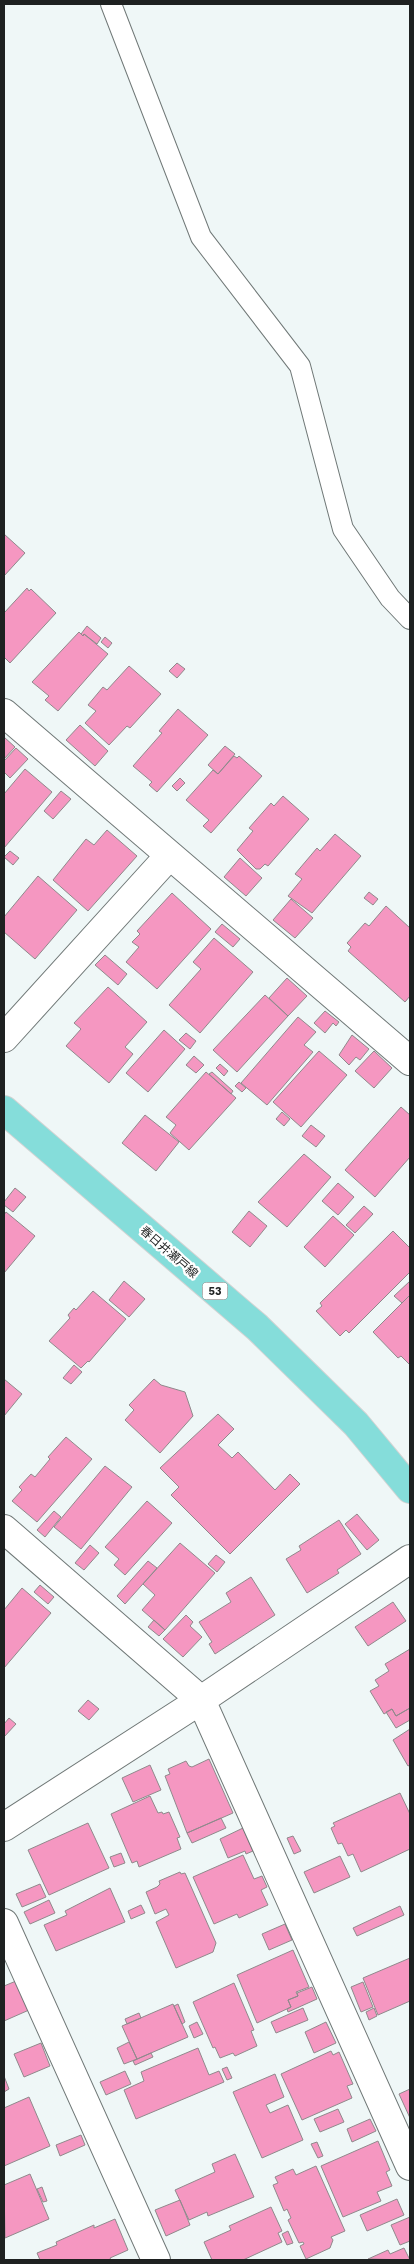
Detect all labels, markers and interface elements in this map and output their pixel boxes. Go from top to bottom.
street label: 春日井瀬戸線 [137,1223,201,1281]
road number: 53 [202,1282,228,1300]

